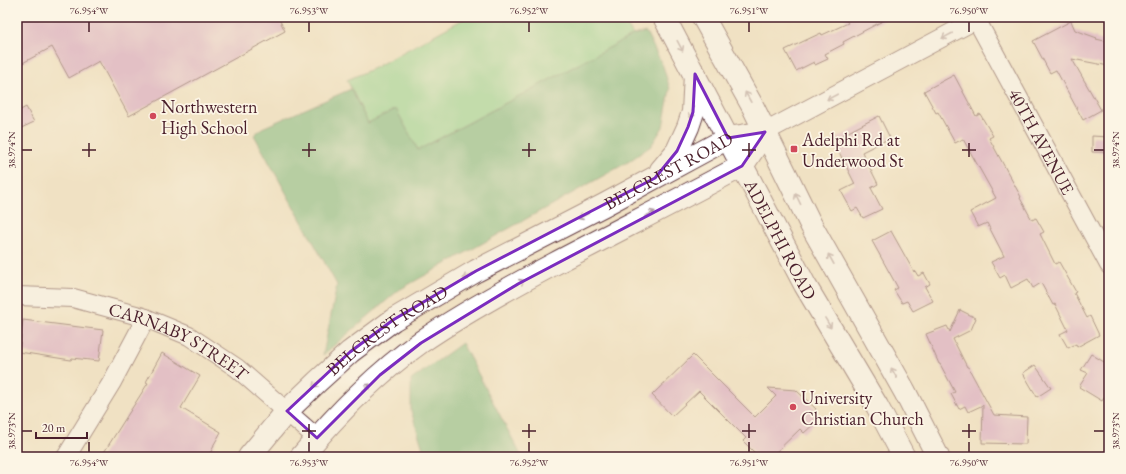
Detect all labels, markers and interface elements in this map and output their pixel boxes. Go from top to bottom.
text: 76.954°W [70,4,109,17]
text: 76.953°W [290,4,329,17]
text: 76.952°W [510,4,549,17]
text: 76.951°W [730,4,769,17]
text: 76.950°W [950,4,989,17]
one-way arrow [941,32,953,40]
one-way arrow [676,40,684,52]
street label: 40TH AVENUE [1004,84,1080,198]
one-way arrow [743,92,751,104]
one-way arrow [826,94,838,101]
place label: Northwestern High School [161,95,258,139]
one-way arrow [687,106,695,119]
marker: Northwestern High School [148,111,158,121]
street label: BELCREST ROAD [600,126,737,214]
place label: Adelphi Rd at Underwood St [801,128,904,172]
text: 38.974°N [5,131,18,169]
text: 38.974°N [1109,131,1122,169]
marker: Adelphi Rd at Underwood St [789,144,799,154]
street label: ADELPHI ROAD [739,174,822,304]
one-way arrow [794,193,801,205]
one-way arrow [644,209,656,217]
one-way arrow [578,213,590,220]
one-way arrow [826,253,834,265]
one-way arrow [462,272,474,280]
street label: BELCREST ROAD [321,279,451,380]
one-way arrow [513,279,525,287]
street label: CARNABY STREET [106,297,255,385]
one-way arrow [824,317,832,329]
one-way arrow [890,367,897,379]
one-way arrow [312,378,322,387]
one-way arrow [361,383,371,393]
place label: University Christian Church [801,386,924,430]
marker: University Christian Church [788,402,798,412]
text: 38.973°N [5,412,18,450]
text: 38.973°N [1109,412,1122,450]
scale bar [36,414,87,440]
text: 20 m [42,420,66,436]
text: 76.954°W [70,456,109,469]
text: 76.953°W [290,456,329,469]
text: 76.952°W [510,456,549,469]
text: 76.951°W [730,456,769,469]
text: 76.950°W [950,456,989,469]

